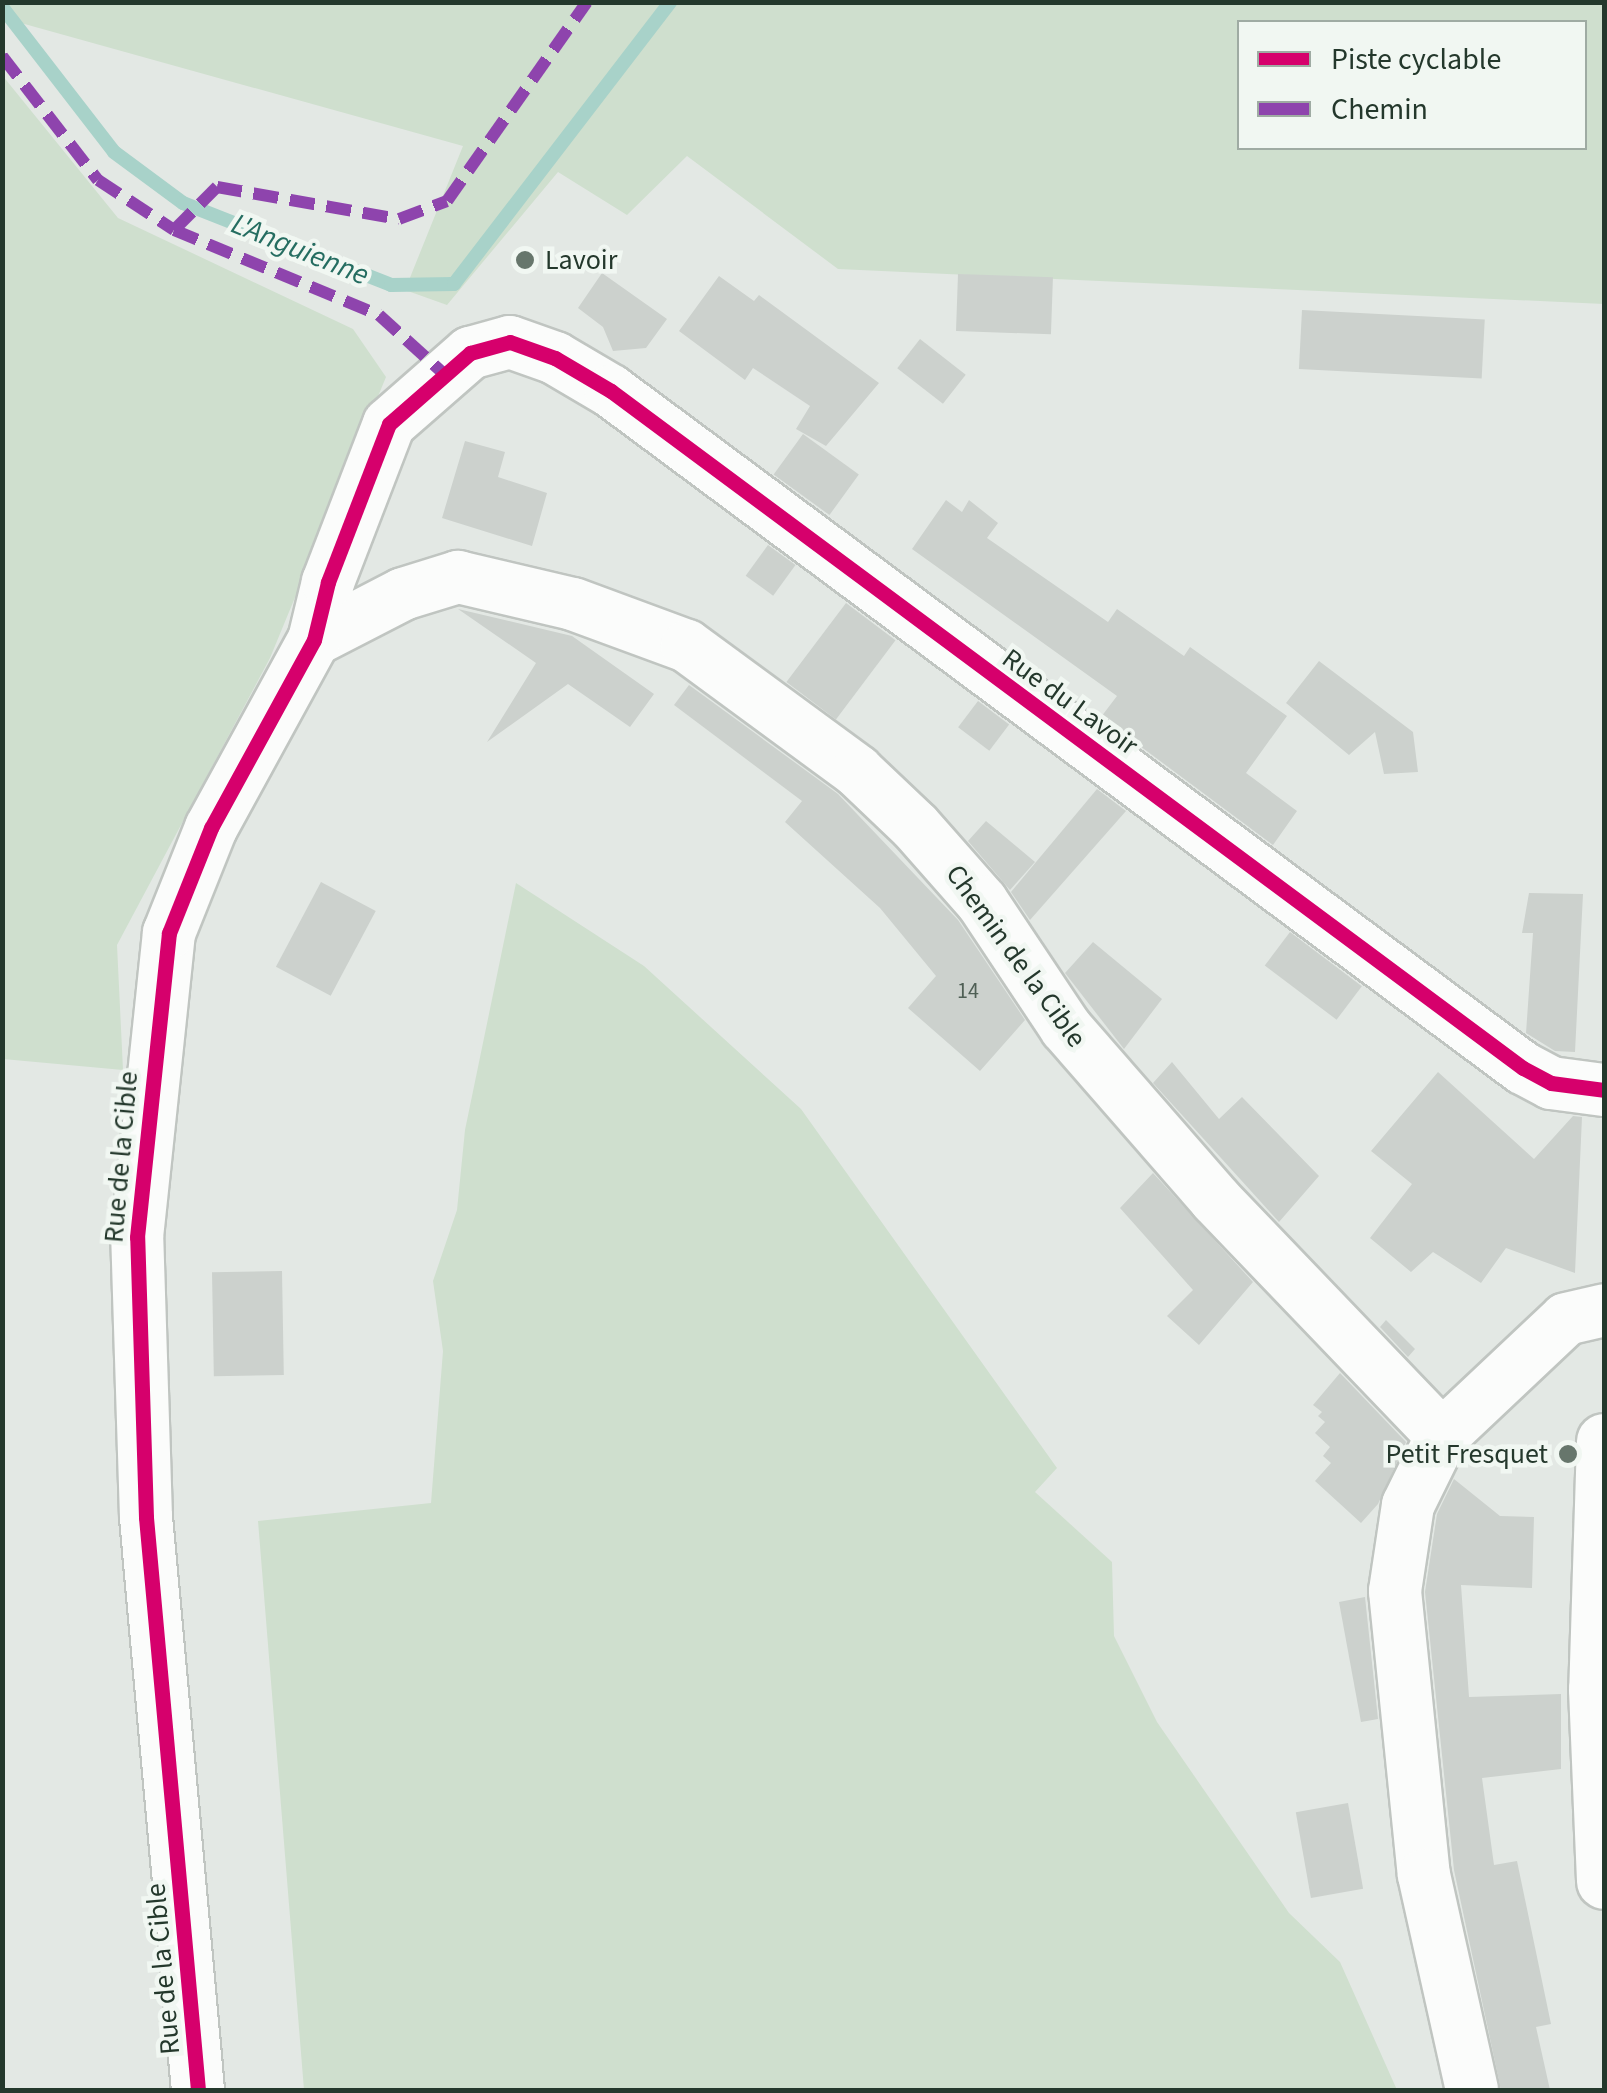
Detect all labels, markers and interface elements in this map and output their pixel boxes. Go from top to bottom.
legend [1237,20,1587,150]
text: Piste cyclable [1331,38,1501,81]
text: Chemin [1331,88,1428,131]
water label: L'Anguienne [226,206,374,294]
place label: Lavoir [545,243,617,277]
marker: Lavoir [514,249,536,271]
street label: Rue du Lavoir [996,642,1144,762]
street label: Chemin de la Cible [939,858,1093,1054]
house number: 14 [957,979,979,1005]
street label: Rue de la Cible [97,1070,145,1244]
place label: Petit Fresquet [1386,1437,1548,1471]
marker: Petit Fresquet [1557,1443,1579,1465]
street label: Rue de la Cible [139,1882,187,2056]

